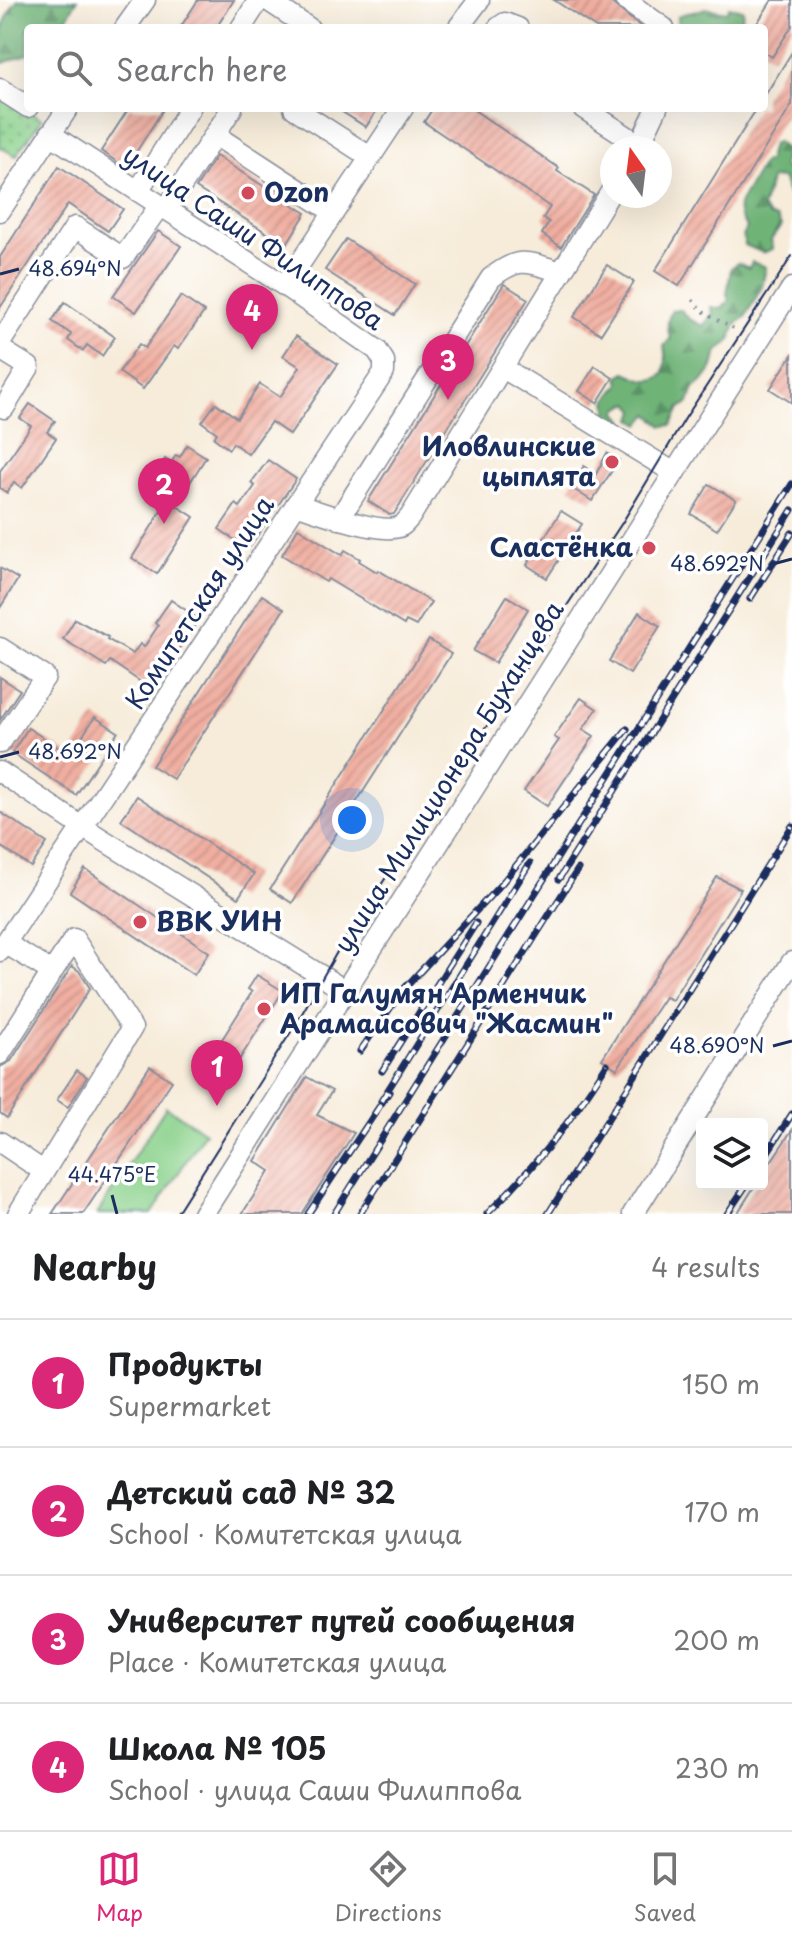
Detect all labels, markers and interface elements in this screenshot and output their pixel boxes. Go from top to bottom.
search box [24,24,768,112]
icon: search [52,46,96,90]
text: Search here [116,46,288,91]
street label: улица Саши Филиппова [115,135,393,339]
north arrow [600,136,672,208]
place label: Ozon [264,172,329,211]
marker: Ozon [239,184,257,202]
text: 48.694°N [28,253,122,283]
pin: 4 [226,284,278,350]
pin: 3 [422,334,474,400]
place label: Иловлинские цыплята [422,426,596,495]
marker: Иловлинские цыплята [603,453,621,471]
pin: 2 [138,458,190,524]
street label: Комитетская улица [115,487,283,717]
place label: Сластёнка [490,527,633,566]
marker: Сластёнка [640,539,658,557]
text: 48.692°N [670,548,764,578]
street label: улица Милиционера Буханцева [323,592,573,960]
text: 48.692°N [28,736,122,766]
your location [332,800,372,840]
place label: ВВК УИН [156,901,283,940]
marker: ВВК УИН [131,913,149,931]
place label: ИП Галумян Арменчик Арамаисович "Жасмин" [280,973,613,1042]
marker: ИП Галумян Арменчик Арамаисович "Жасмин" [255,1000,273,1018]
text: 48.690°N [670,1030,764,1060]
pin: 1 [191,1040,243,1106]
map controls [696,1118,768,1190]
button: layers [696,1118,768,1190]
text: 44.475°E [68,1159,156,1189]
text: Nearby [32,1240,157,1292]
text: 4 results [651,1247,760,1286]
text: Продукты [108,1341,262,1386]
text: 1 [52,1364,64,1403]
text: 150 m [682,1364,760,1403]
text: Supermarket [108,1386,271,1425]
text: Детский сад № 32 [108,1469,395,1514]
text: 2 [49,1492,67,1531]
text: 170 m [685,1492,760,1531]
text: School · Комитетская улица [108,1514,462,1553]
text: Университет путей сообщения [108,1597,575,1642]
text: 3 [49,1620,67,1659]
text: 200 m [673,1620,760,1659]
text: Place · Комитетская улица [108,1642,446,1681]
text: Школа № 105 [108,1725,327,1770]
text: 4 [49,1748,67,1787]
text: 230 m [675,1748,760,1787]
text: School · улица Саши Филиппова [108,1770,521,1809]
tab: Map [96,1847,143,1928]
tab: Directions [335,1847,442,1928]
tab: Saved [634,1847,696,1928]

